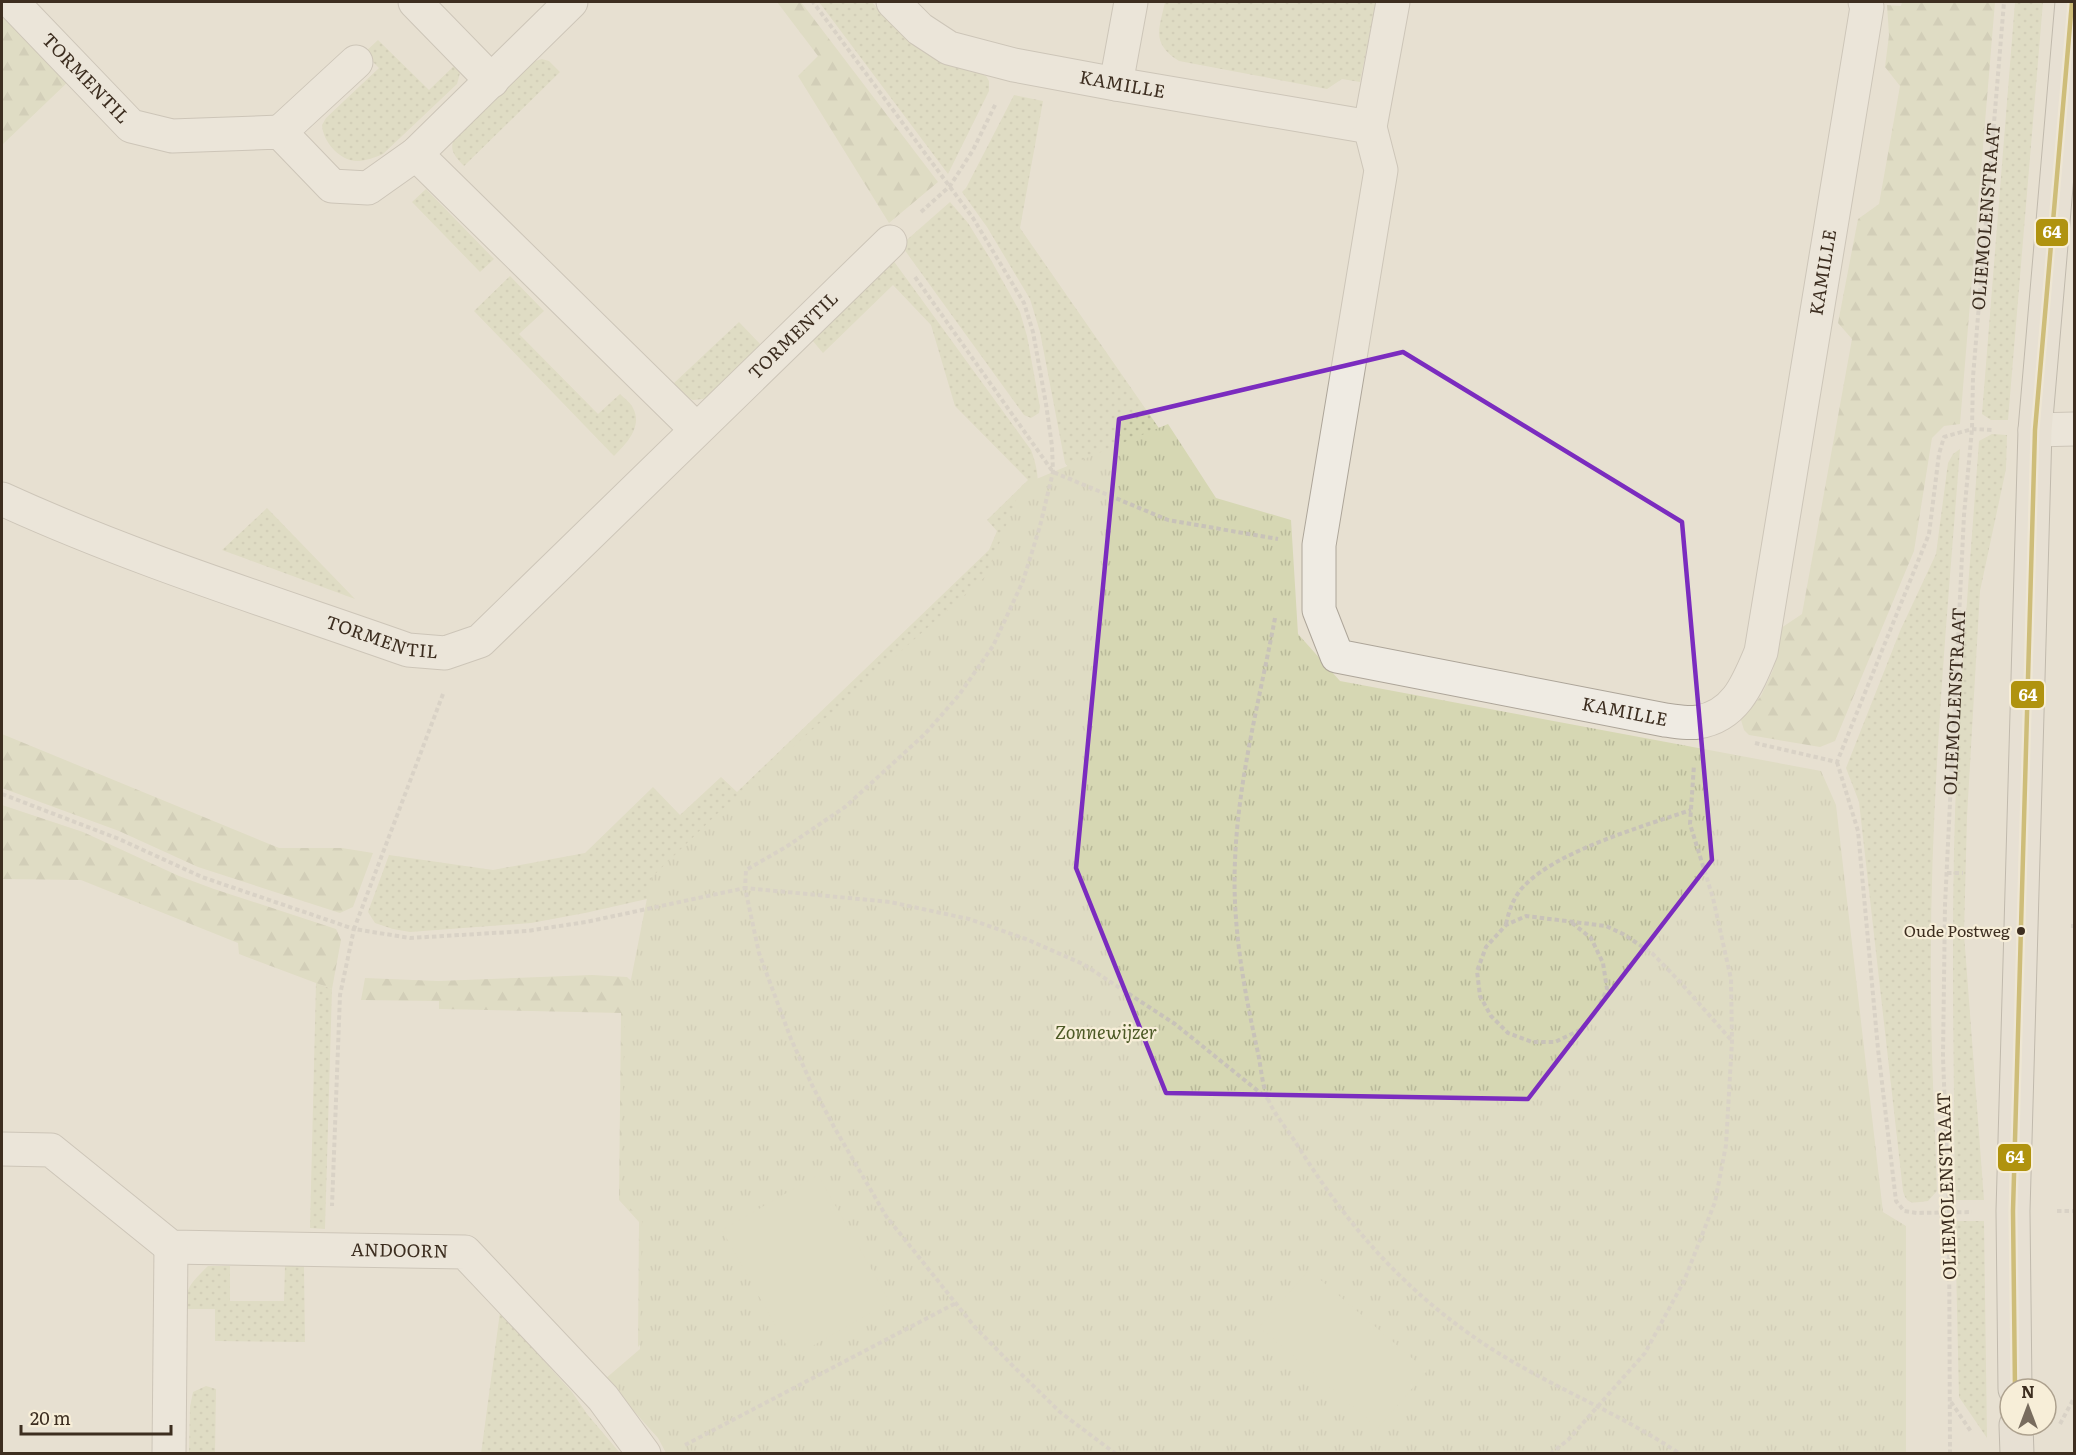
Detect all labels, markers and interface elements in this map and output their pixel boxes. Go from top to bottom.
street label: TORMENTIL [36,26,137,129]
street label: KAMILLE [1077,62,1167,104]
street label: OLIEMOLENSTRAAT [1964,122,2006,311]
line badge: 64 [2035,218,2069,247]
text: 64 [2043,219,2062,243]
street label: KAMILLE [1802,227,1842,317]
street label: TORMENTIL [741,284,844,385]
street label: TORMENTIL [322,607,439,664]
street label: OLIEMOLENSTRAAT [1935,607,1971,796]
line badge: 64 [2010,680,2045,709]
text: 64 [2019,682,2038,706]
street label: KAMILLE [1580,689,1670,732]
place label: Oude Postweg [1904,918,2010,942]
marker: Oude Postweg [2015,925,2027,937]
park label: Zonnewijzer [1055,1018,1157,1045]
street label: OLIEMOLENSTRAAT [1929,1092,1962,1280]
line badge: 64 [1997,1143,2032,1172]
text: 64 [2006,1144,2025,1168]
street label: ANDOORN [351,1235,449,1264]
north arrow [1998,1377,2058,1437]
text: N [2021,1379,2035,1403]
scale bar [21,1398,171,1436]
text: 20 m [30,1404,71,1431]

